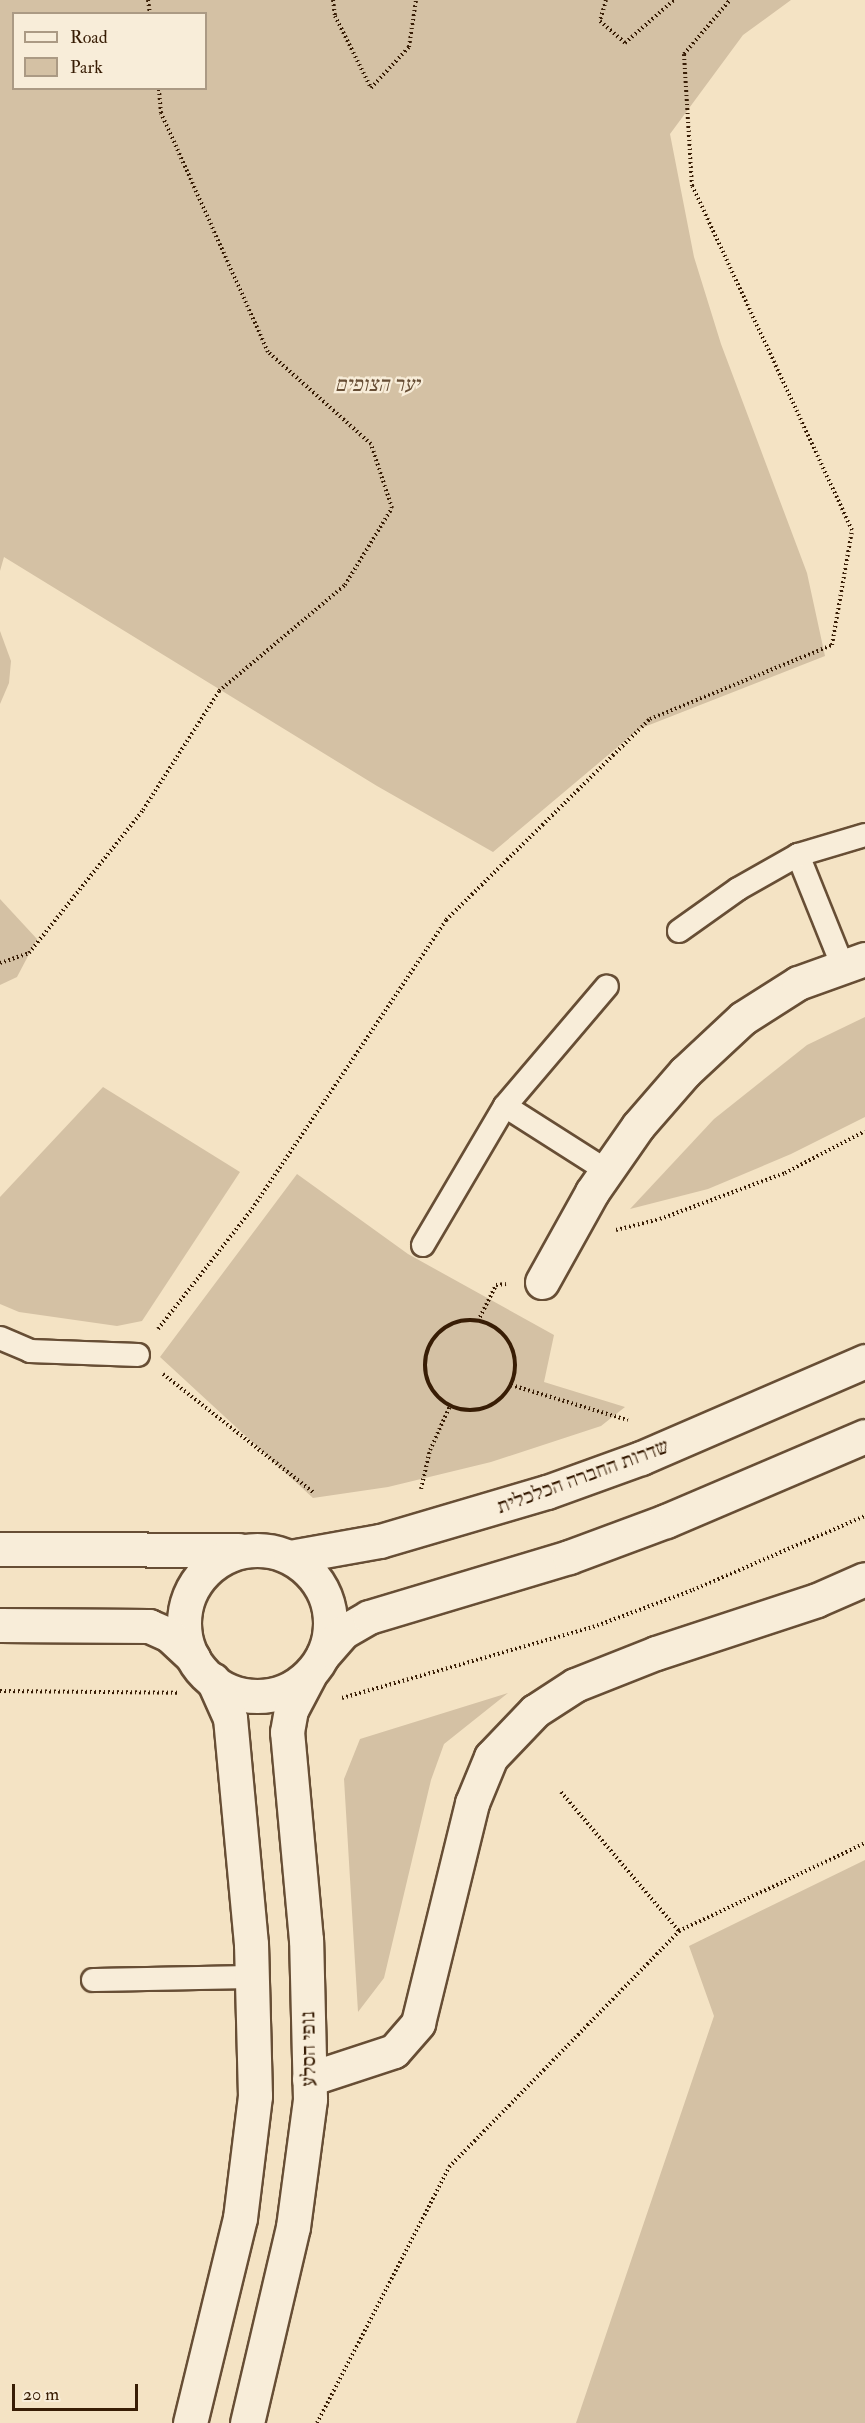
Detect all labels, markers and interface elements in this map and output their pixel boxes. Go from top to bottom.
legend [12,12,207,90]
text: Road [70,26,108,49]
text: Park [70,56,103,79]
park label: יער הצופים [335,372,419,398]
street label: שדרות החברה הכלכלית [493,1434,673,1520]
street label: נופי הסלע [296,2011,322,2087]
scale bar [15,2372,141,2410]
text: 20 m [23,2383,59,2406]

